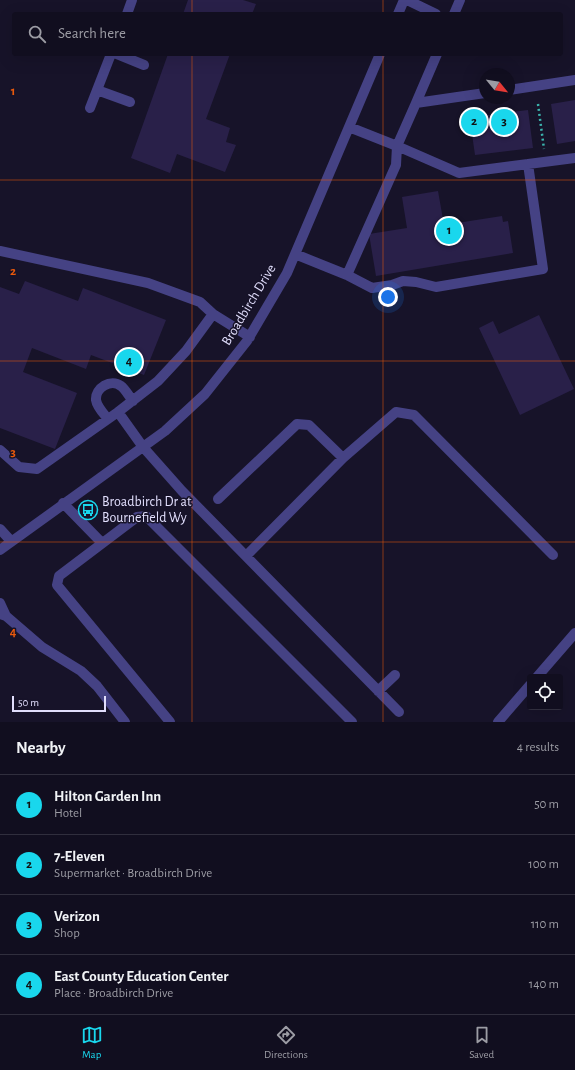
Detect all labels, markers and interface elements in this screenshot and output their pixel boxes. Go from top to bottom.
search box [12,12,563,56]
icon: search [26,23,48,45]
text: Search here [58,26,126,41]
north arrow [479,68,515,104]
text: 1 [11,85,15,98]
pin: 2 [461,107,487,137]
pin: 3 [491,107,517,137]
pin: 1 [436,216,462,246]
street label: Broadbirch Drive [219,262,279,348]
text: 2 [10,265,16,278]
your location [378,287,398,307]
pin: 4 [116,347,142,377]
text: 3 [10,446,16,459]
place label: Broadbirch Dr at Bournefield Wy [102,495,192,525]
bus stop icon: Broadbirch Dr at Bournefield Wy [77,499,99,521]
text: 4 [10,626,17,639]
map controls [527,674,563,710]
button: locate [527,674,563,710]
scale bar [12,694,106,713]
text: 50 m [18,697,39,708]
text: Nearby [16,739,66,756]
text: 4 results [517,741,559,754]
text: Hilton Garden Inn [54,789,161,804]
text: 1 [27,798,31,811]
text: 50 m [534,798,559,811]
text: Hotel [54,807,82,820]
text: 7-Eleven [54,849,105,864]
text: 2 [26,858,32,871]
text: 100 m [528,858,559,871]
text: Supermarket · Broadbirch Drive [54,867,212,880]
text: Verizon [54,909,100,924]
text: 3 [26,918,32,931]
text: 110 m [531,918,559,931]
text: Shop [54,927,80,940]
text: East County Education Center [54,969,229,984]
text: 4 [26,978,32,991]
text: 140 m [529,978,559,991]
text: Place · Broadbirch Drive [54,987,173,1000]
tab: Map [81,1024,103,1061]
tab: Directions [264,1024,308,1061]
tab: Saved [469,1024,494,1061]

